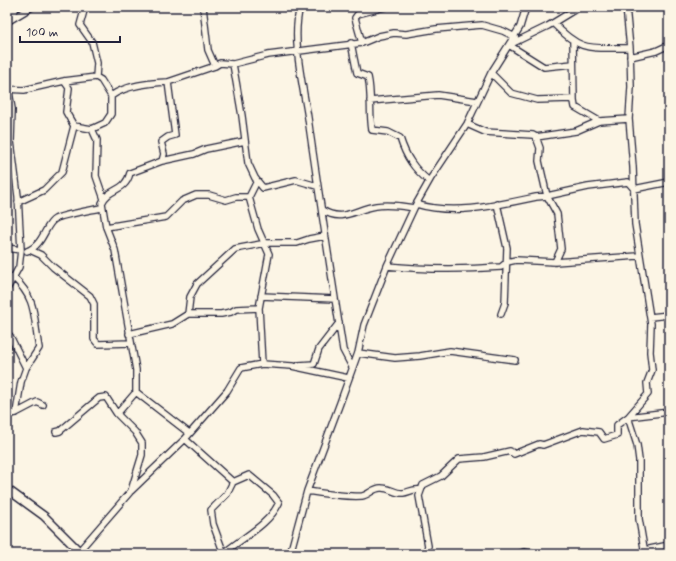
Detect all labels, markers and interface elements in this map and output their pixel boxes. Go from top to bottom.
scale bar [20,18,120,44]
text: 100 m [26,25,58,41]

